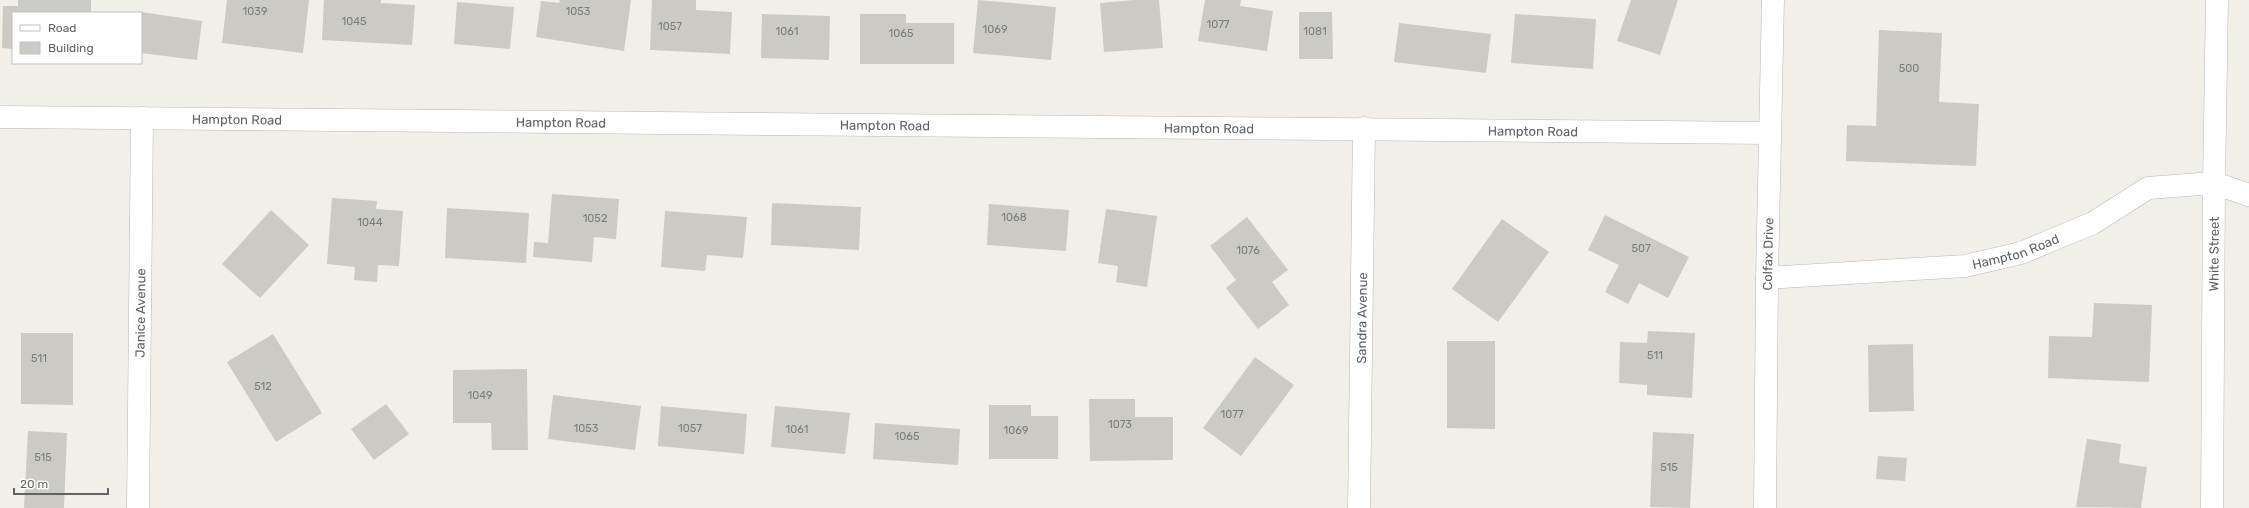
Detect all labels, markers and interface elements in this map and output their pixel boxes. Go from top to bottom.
house number: 1039 [243,5,267,18]
house number: 1053 [566,5,591,18]
legend [12,12,142,64]
house number: 1045 [341,15,367,28]
house number: 1077 [1207,18,1230,31]
house number: 1057 [658,20,682,33]
text: Road [48,21,76,35]
house number: 1069 [983,23,1007,36]
house number: 1061 [776,25,798,38]
house number: 1081 [1303,25,1327,38]
house number: 1065 [889,27,914,40]
text: Building [48,41,94,55]
house number: 500 [1899,62,1919,75]
street label: Hampton Road [192,112,282,128]
street label: Hampton Road [516,115,606,130]
street label: Hampton Road [840,118,930,133]
street label: Hampton Road [1164,121,1254,136]
street label: Hampton Road [1488,123,1578,139]
house number: 1068 [1001,211,1027,224]
house number: 1052 [583,212,607,225]
house number: 1044 [357,216,383,229]
street label: Colfax Drive [1760,217,1776,291]
street label: White Street [2206,217,2222,291]
street label: Hampton Road [1971,231,2061,272]
house number: 507 [1631,242,1651,255]
house number: 1076 [1236,244,1260,257]
street label: Janice Avenue [133,268,148,358]
street label: Sandra Avenue [1354,272,1370,364]
house number: 511 [1647,349,1663,362]
house number: 511 [31,352,47,365]
house number: 512 [254,380,272,393]
house number: 1049 [468,389,492,402]
house number: 1077 [1221,408,1244,421]
house number: 1073 [1108,418,1132,431]
house number: 1053 [574,422,599,435]
house number: 1057 [678,422,702,435]
house number: 1061 [786,423,808,436]
house number: 1069 [1004,424,1028,437]
house number: 1065 [895,430,920,443]
house number: 515 [34,451,52,464]
house number: 515 [1660,461,1678,474]
scale bar [14,470,108,496]
text: 20 m [20,477,48,491]

